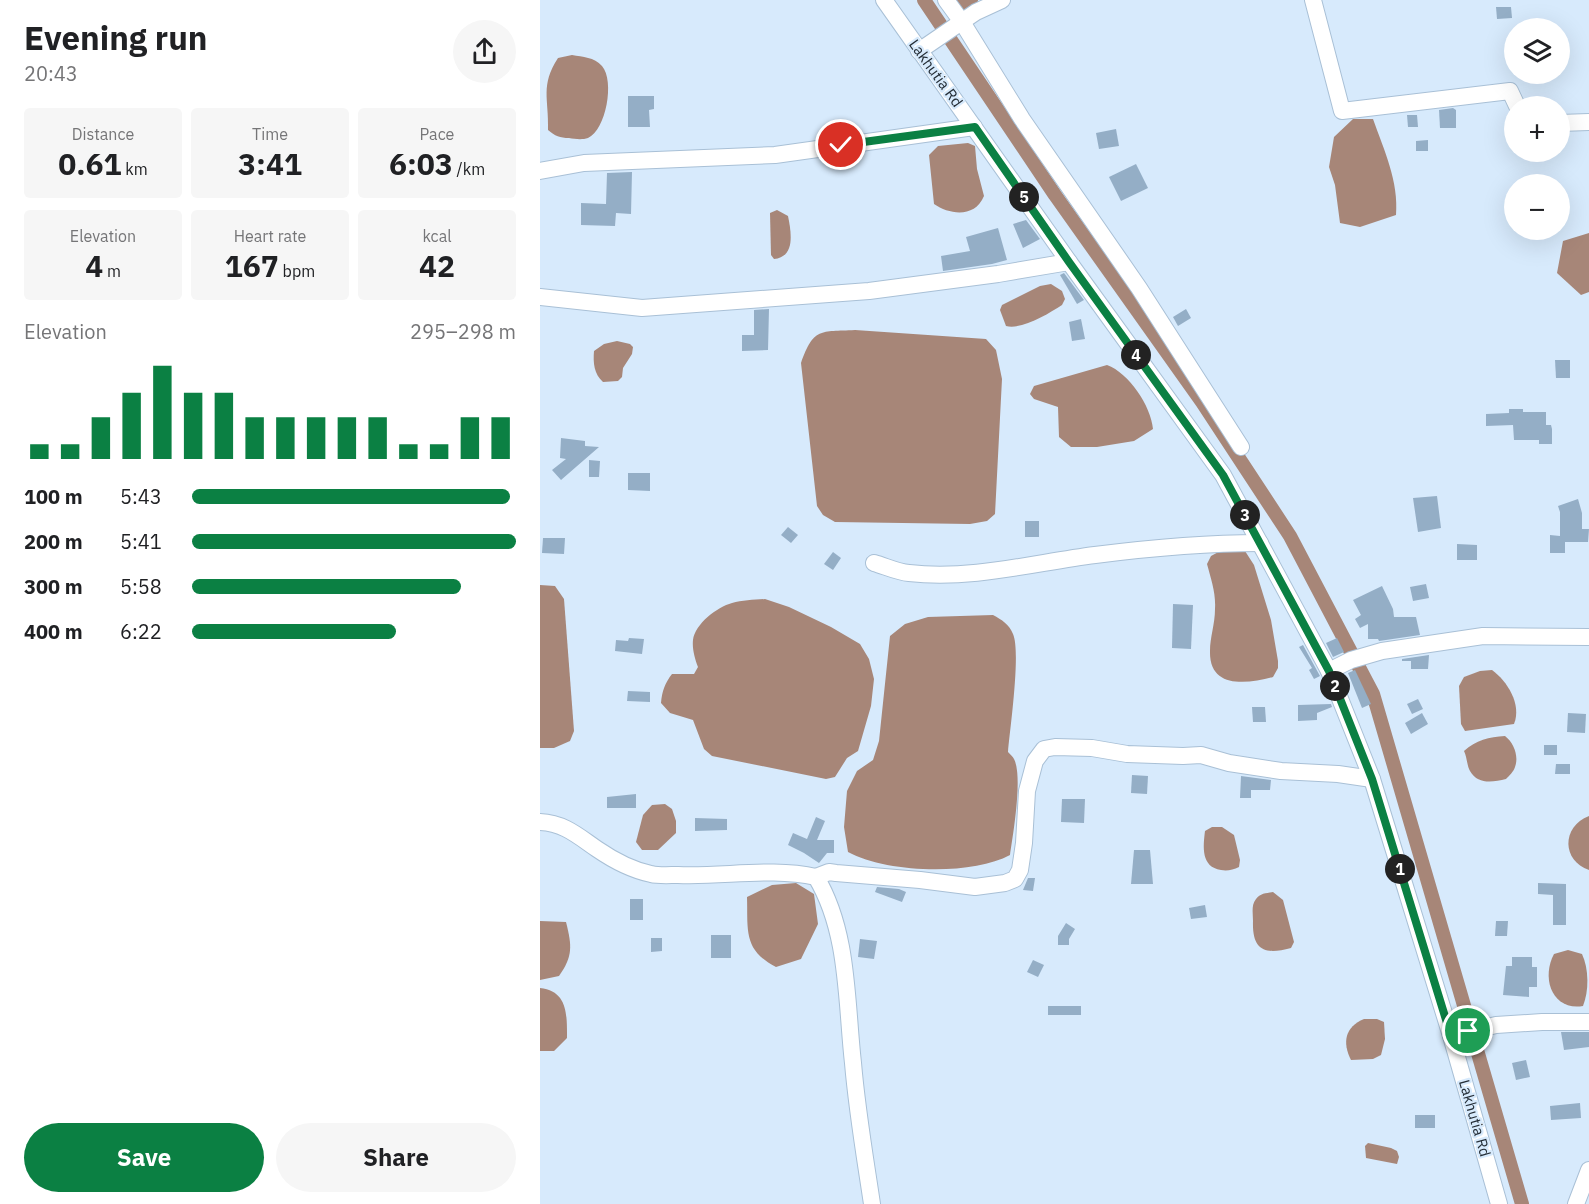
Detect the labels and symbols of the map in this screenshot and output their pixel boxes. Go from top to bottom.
street label: Lakhutia Rd [905,35,967,111]
pin [815,119,866,170]
pin: 5 [1009,182,1039,212]
pin: 4 [1121,340,1151,370]
pin: 3 [1230,500,1260,530]
pin: 2 [1320,671,1350,701]
pin: 1 [1385,854,1415,884]
pin [1442,1005,1493,1056]
street label: Lakhutia Rd [1455,1077,1495,1159]

